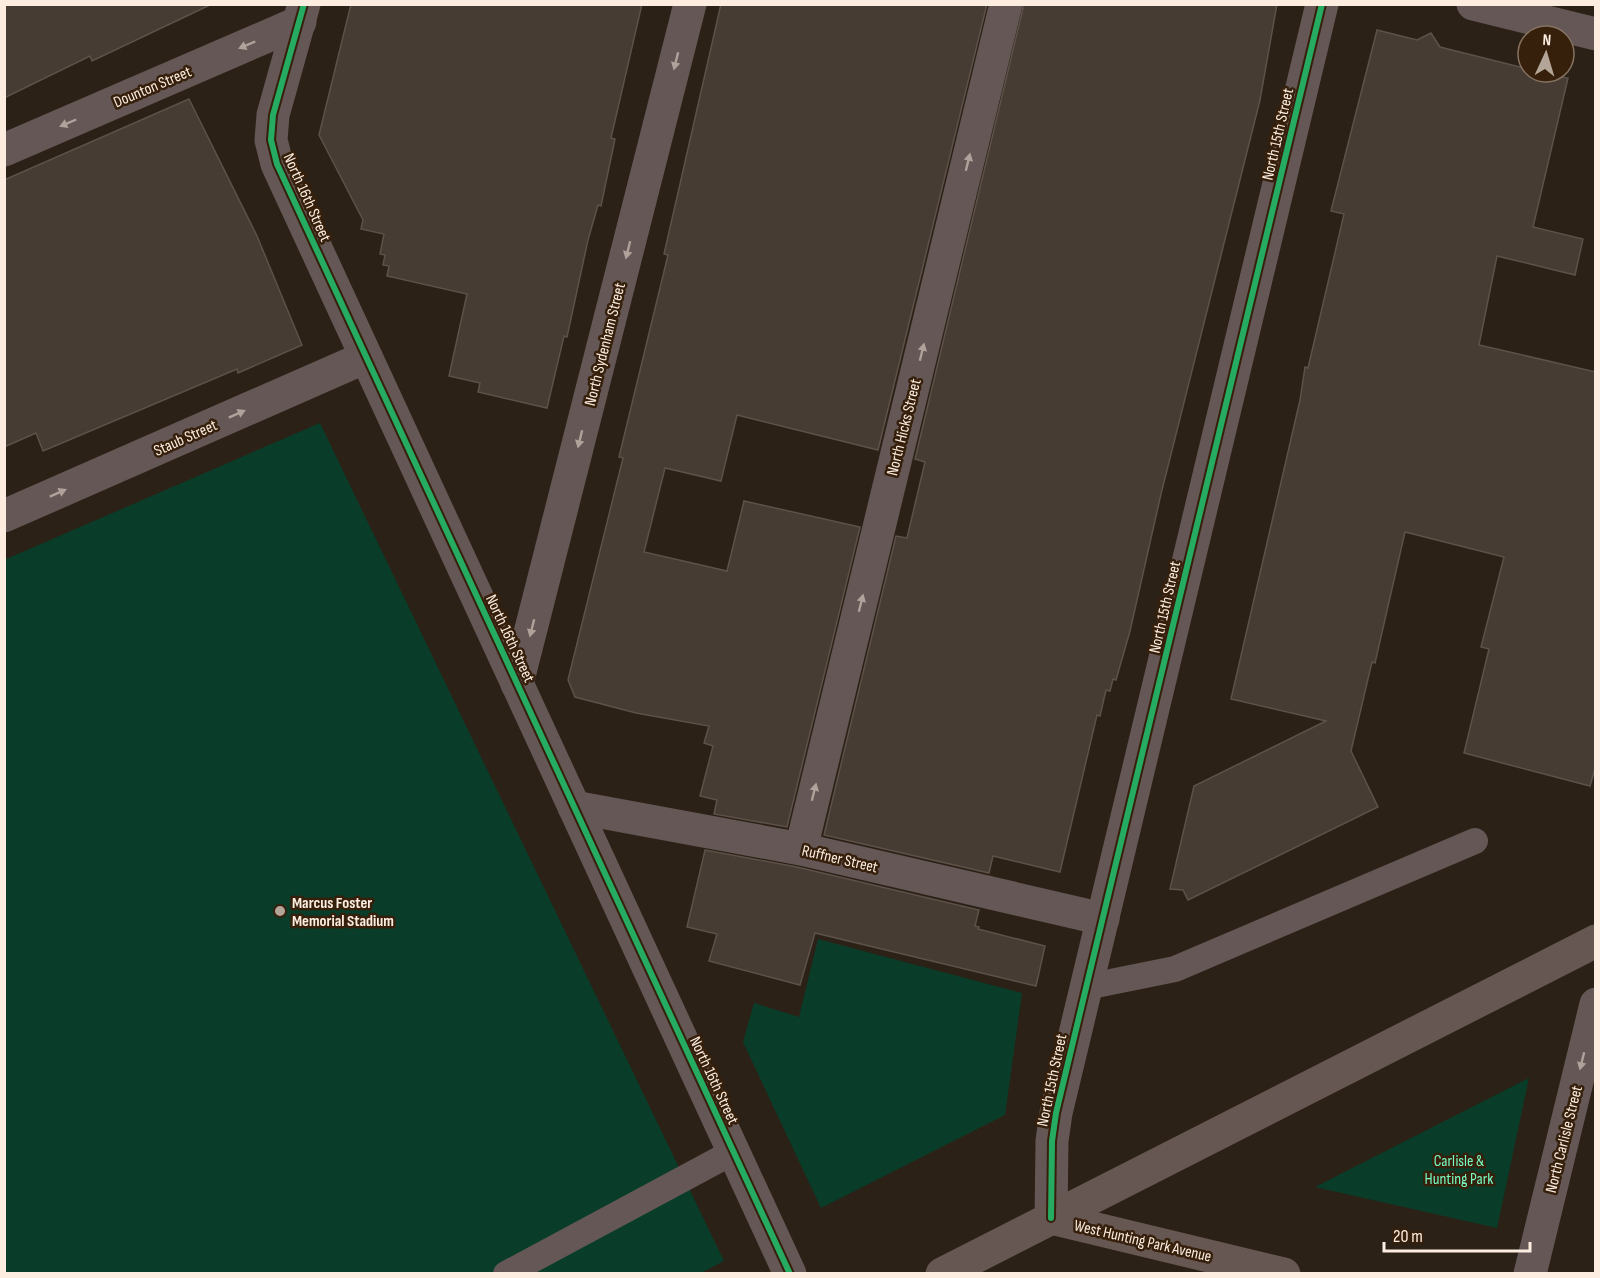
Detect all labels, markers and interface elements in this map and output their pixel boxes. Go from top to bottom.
north arrow [1516,24,1576,84]
text: N [1542,31,1552,50]
one-way arrow [237,40,255,50]
one-way arrow [670,52,680,70]
street label: Dounton Street [111,62,194,112]
street label: North 15th Street [1259,86,1298,182]
one-way arrow [59,118,77,128]
street label: North 16th Street [279,151,335,245]
one-way arrow [963,153,973,172]
one-way arrow [622,241,632,259]
street label: North Sydenham Street [581,281,630,408]
one-way arrow [917,343,927,361]
street label: North Hicks Street [883,377,926,478]
one-way arrow [228,410,245,419]
street label: Staub Street [151,416,220,461]
one-way arrow [574,430,584,448]
one-way arrow [49,488,67,497]
street label: North 15th Street [1146,559,1185,655]
street label: North 16th Street [481,592,538,686]
one-way arrow [856,593,866,612]
one-way arrow [526,619,536,637]
one-way arrow [810,783,820,801]
street label: Ruffner Street [800,841,880,877]
place label: Marcus Foster Memorial Stadium [292,894,394,931]
marker: Marcus Foster Memorial Stadium [273,904,287,918]
street label: North 15th Street [1033,1032,1072,1128]
street label: North 16th Street [685,1034,742,1128]
one-way arrow [1576,1051,1586,1070]
street label: North Carlisle Street [1542,1084,1587,1195]
park label: Carlisle & Hunting Park [1425,1152,1493,1189]
scale bar [1384,1215,1530,1253]
street label: West Hunting Park Avenue [1072,1216,1213,1266]
text: 20 m [1393,1226,1423,1247]

